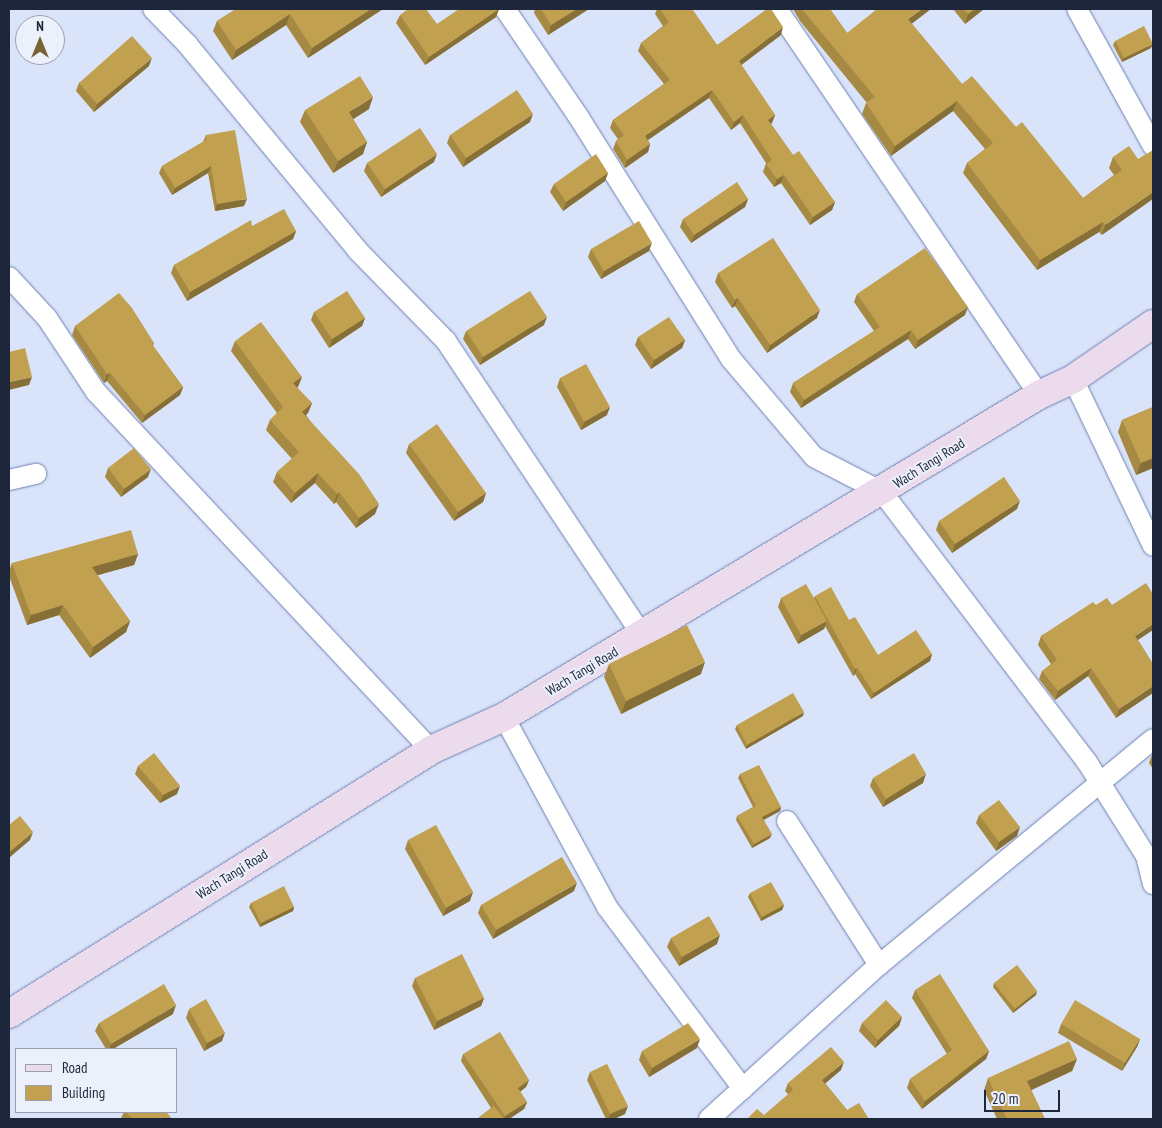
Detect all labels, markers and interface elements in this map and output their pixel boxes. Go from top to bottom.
north arrow [15,15,65,65]
text: N [36,17,44,35]
street label: Wach Tangi Road [890,434,968,492]
street label: Wach Tangi Road [543,643,621,699]
street label: Wach Tangi Road [193,845,271,903]
legend [15,1048,178,1113]
text: Road [62,1058,88,1077]
scale bar [987,1080,1063,1112]
text: Building [62,1083,105,1102]
text: 20 m [992,1089,1018,1108]

